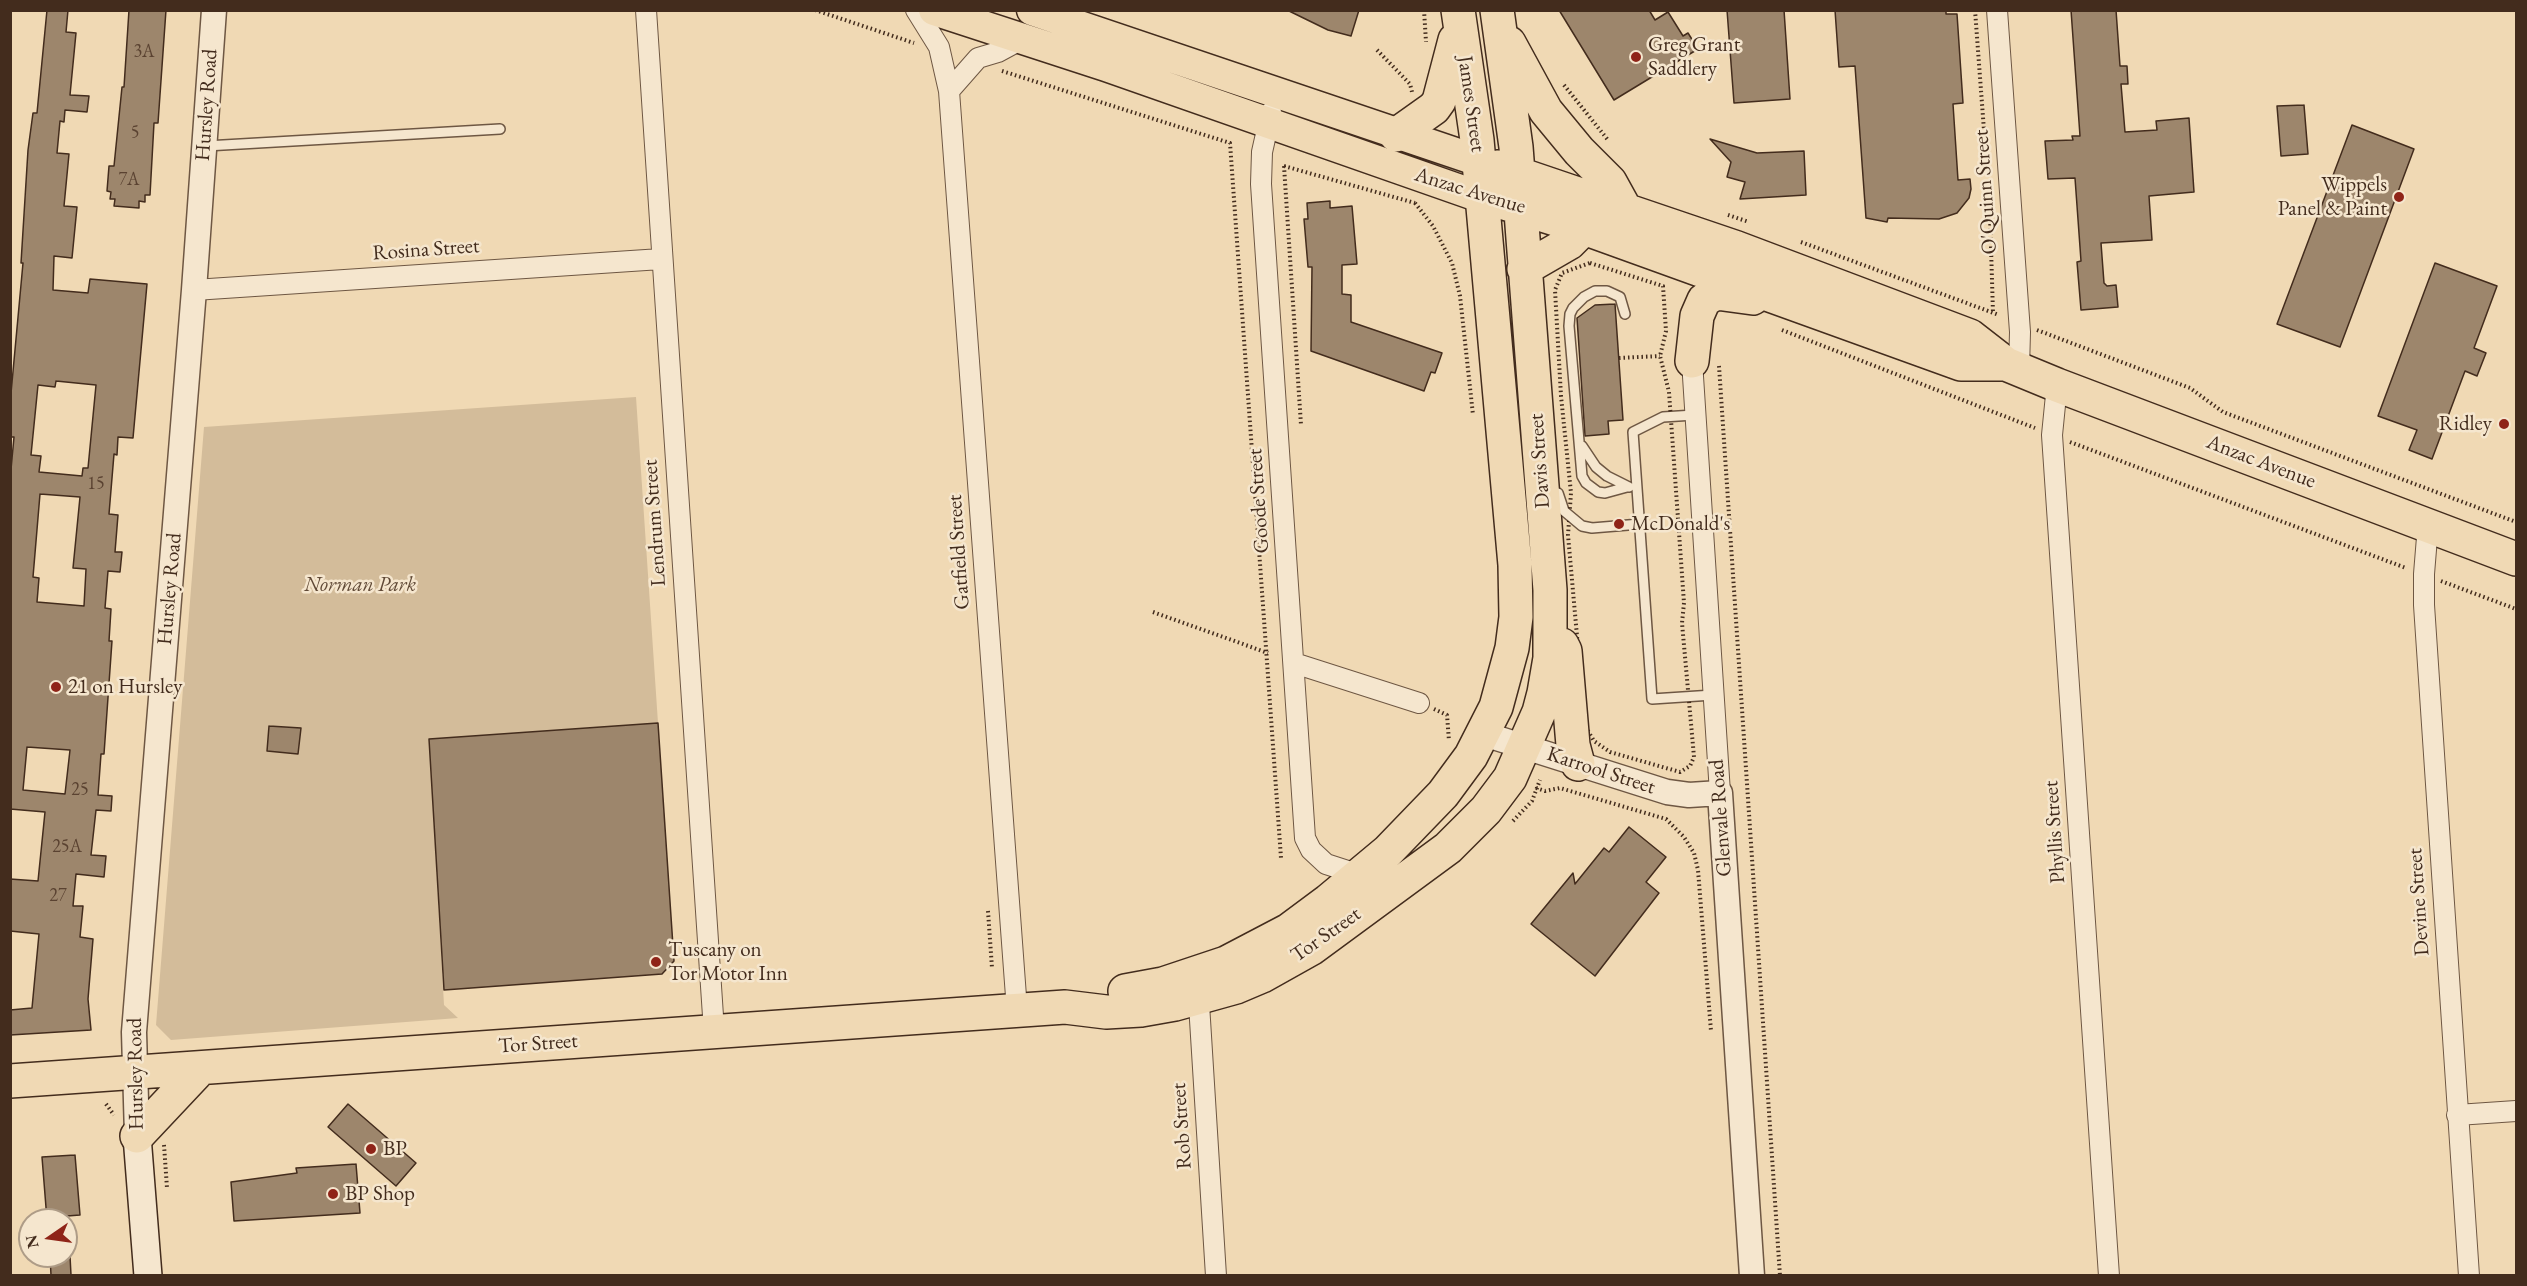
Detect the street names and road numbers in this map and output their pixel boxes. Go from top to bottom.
street label: Hursley Road [191,48,223,162]
street label: James Street [1452,54,1490,154]
street label: O'Quinn Street [1969,129,2003,255]
street label: Anzac Avenue [1411,162,1529,220]
street label: Rosina Street [372,234,480,266]
street label: Davis Street [1524,413,1556,509]
street label: Anzac Avenue [2203,430,2319,494]
street label: Goode Street [1243,448,1275,554]
street label: Lendrum Street [638,459,672,587]
street label: Gatfield Street [942,494,976,610]
street label: Hursley Road [153,532,187,646]
street label: Karrool Street [1544,742,1658,800]
street label: Glenvale Road [1704,758,1738,878]
street label: Phyllis Street [2039,780,2071,884]
street label: Devine Street [2403,847,2435,957]
street label: Tor Street [1286,902,1366,968]
street label: Hursley Road [122,1018,150,1130]
street label: Tor Street [497,1029,579,1059]
street label: Rob Street [1166,1082,1198,1170]

